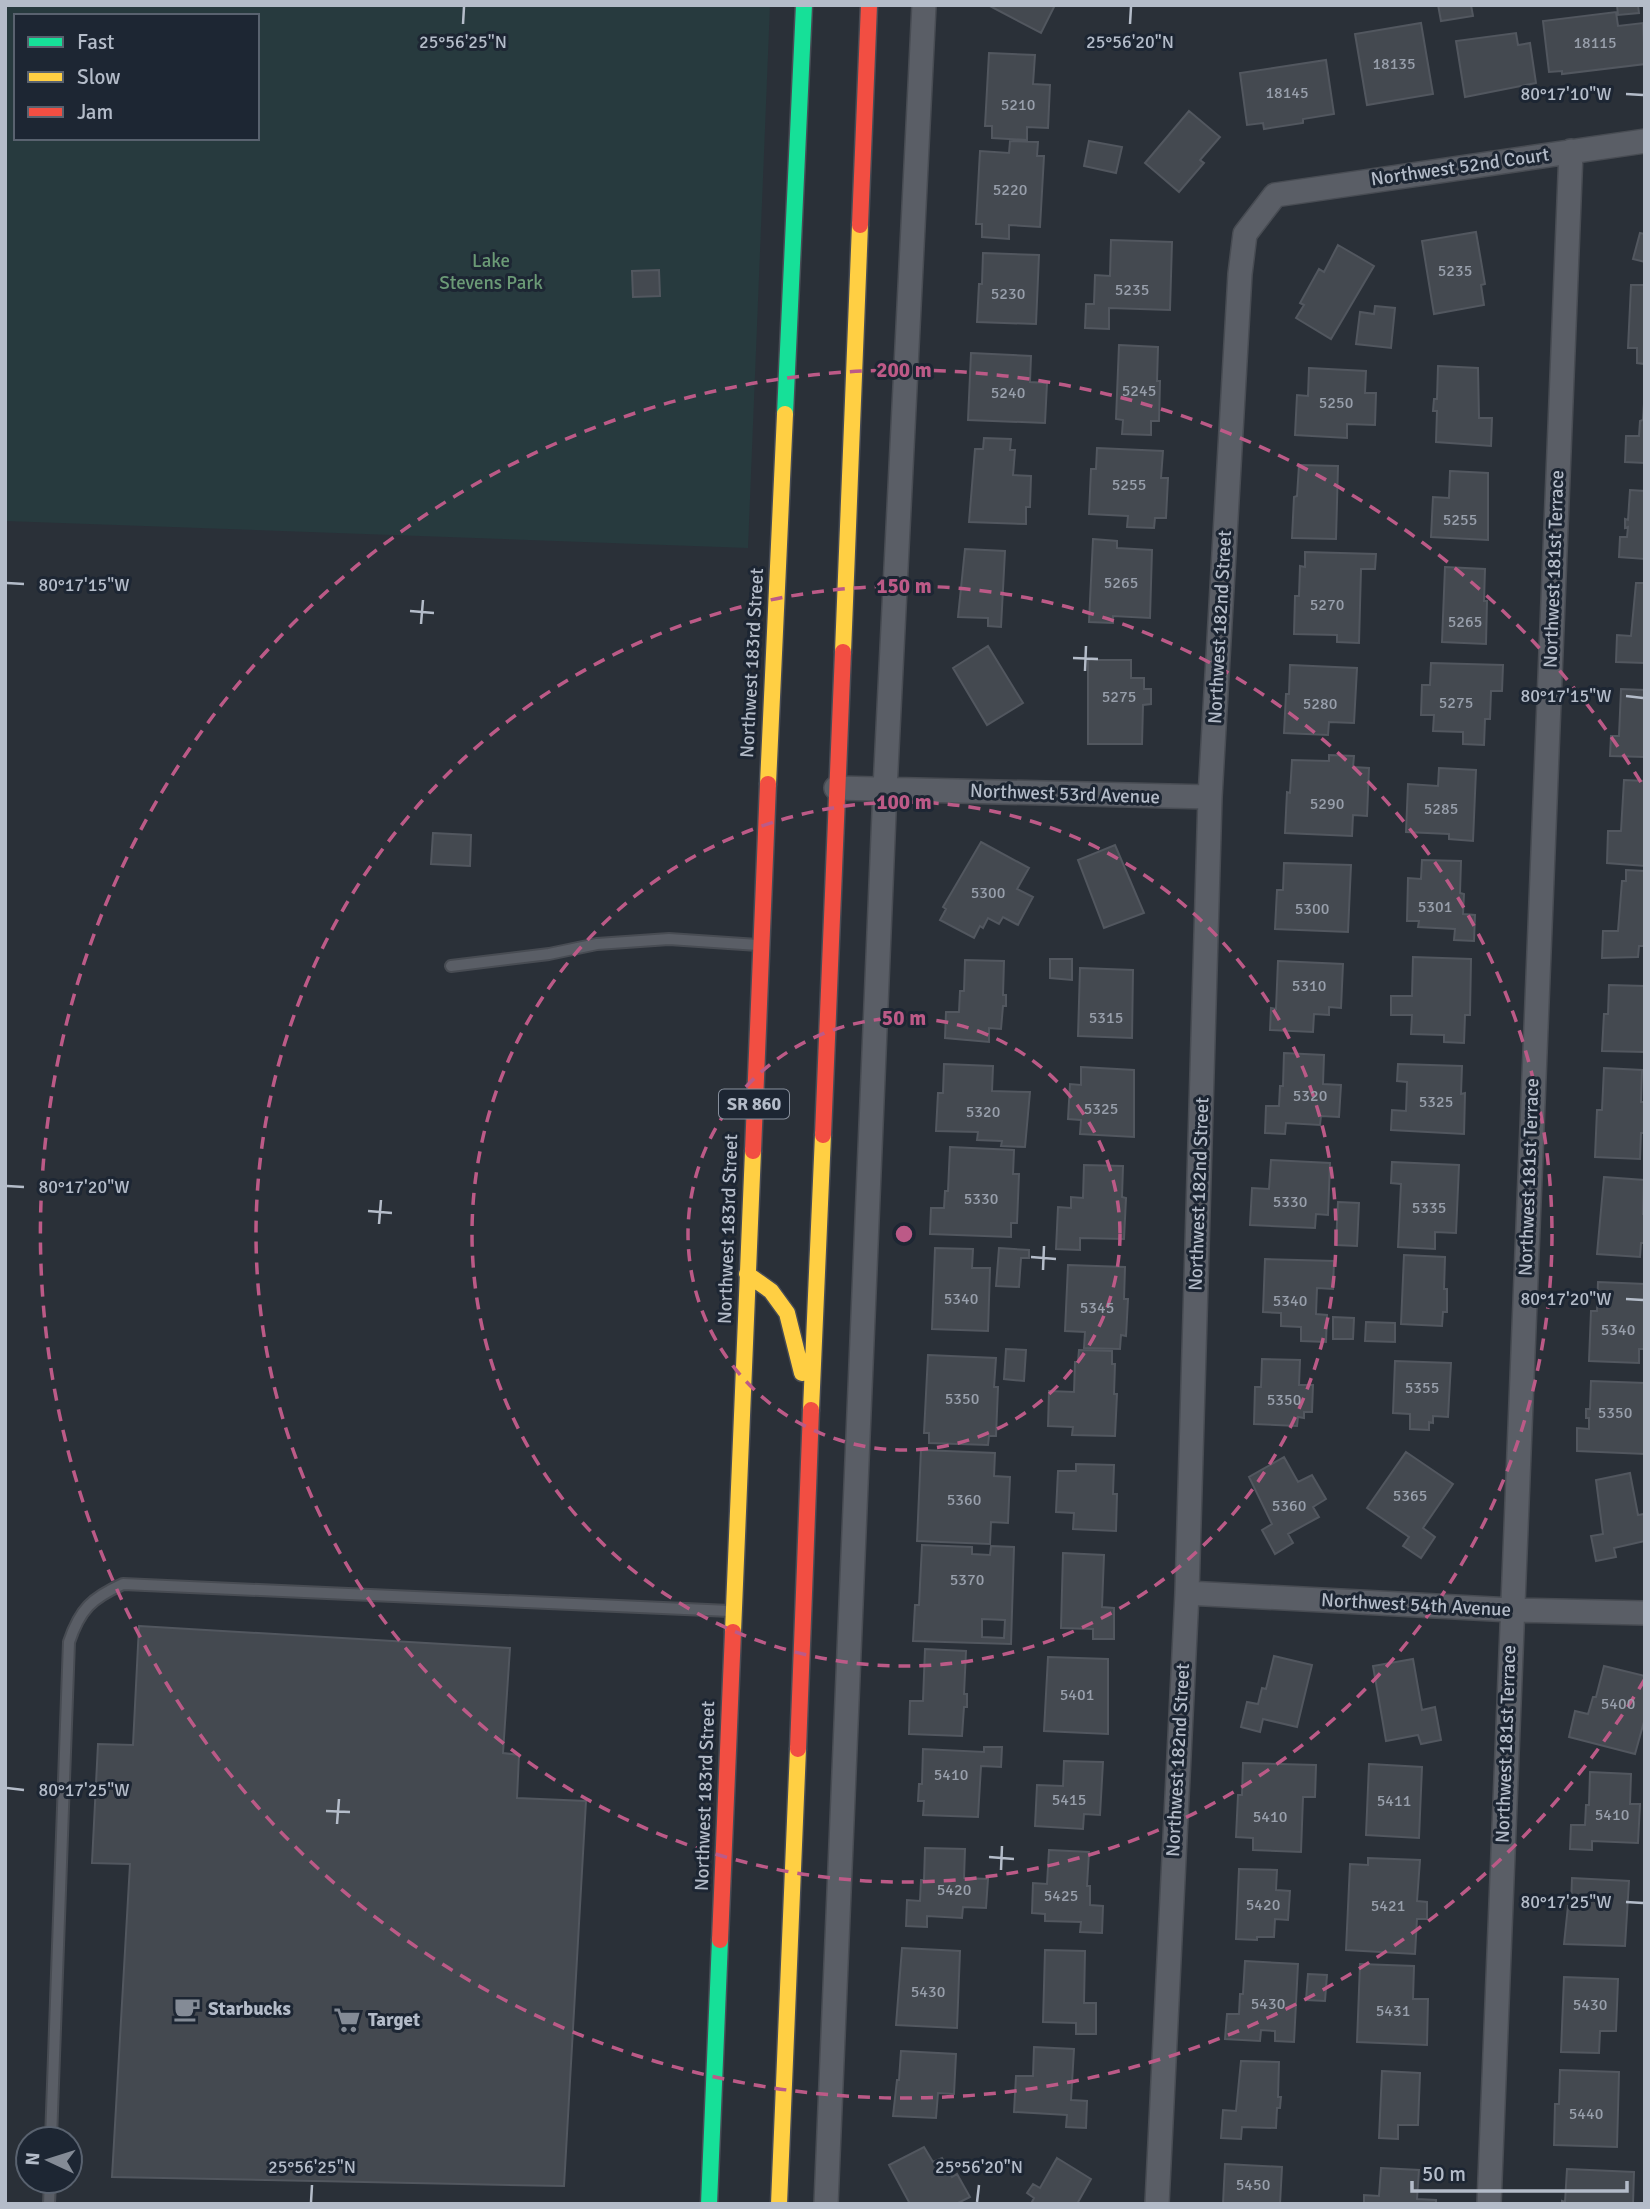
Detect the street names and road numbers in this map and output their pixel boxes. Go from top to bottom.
street label: Northwest 52nd Court [1369,143,1551,191]
street label: Northwest 181st Terrace [1539,470,1569,668]
street label: Northwest 182nd Street [1203,529,1237,724]
street label: Northwest 183rd Street [735,567,769,759]
street label: Northwest 53rd Avenue [970,779,1160,809]
street label: Northwest 181st Terrace [1514,1078,1544,1276]
road number: SR 860 [719,1090,789,1119]
street label: Northwest 182nd Street [1184,1096,1214,1291]
street label: Northwest 183rd Street [713,1133,743,1325]
street label: Northwest 54th Avenue [1320,1588,1512,1622]
street label: Northwest 181st Terrace [1491,1645,1521,1843]
street label: Northwest 182nd Street [1161,1662,1195,1857]
street label: Northwest 183rd Street [690,1700,720,1892]

